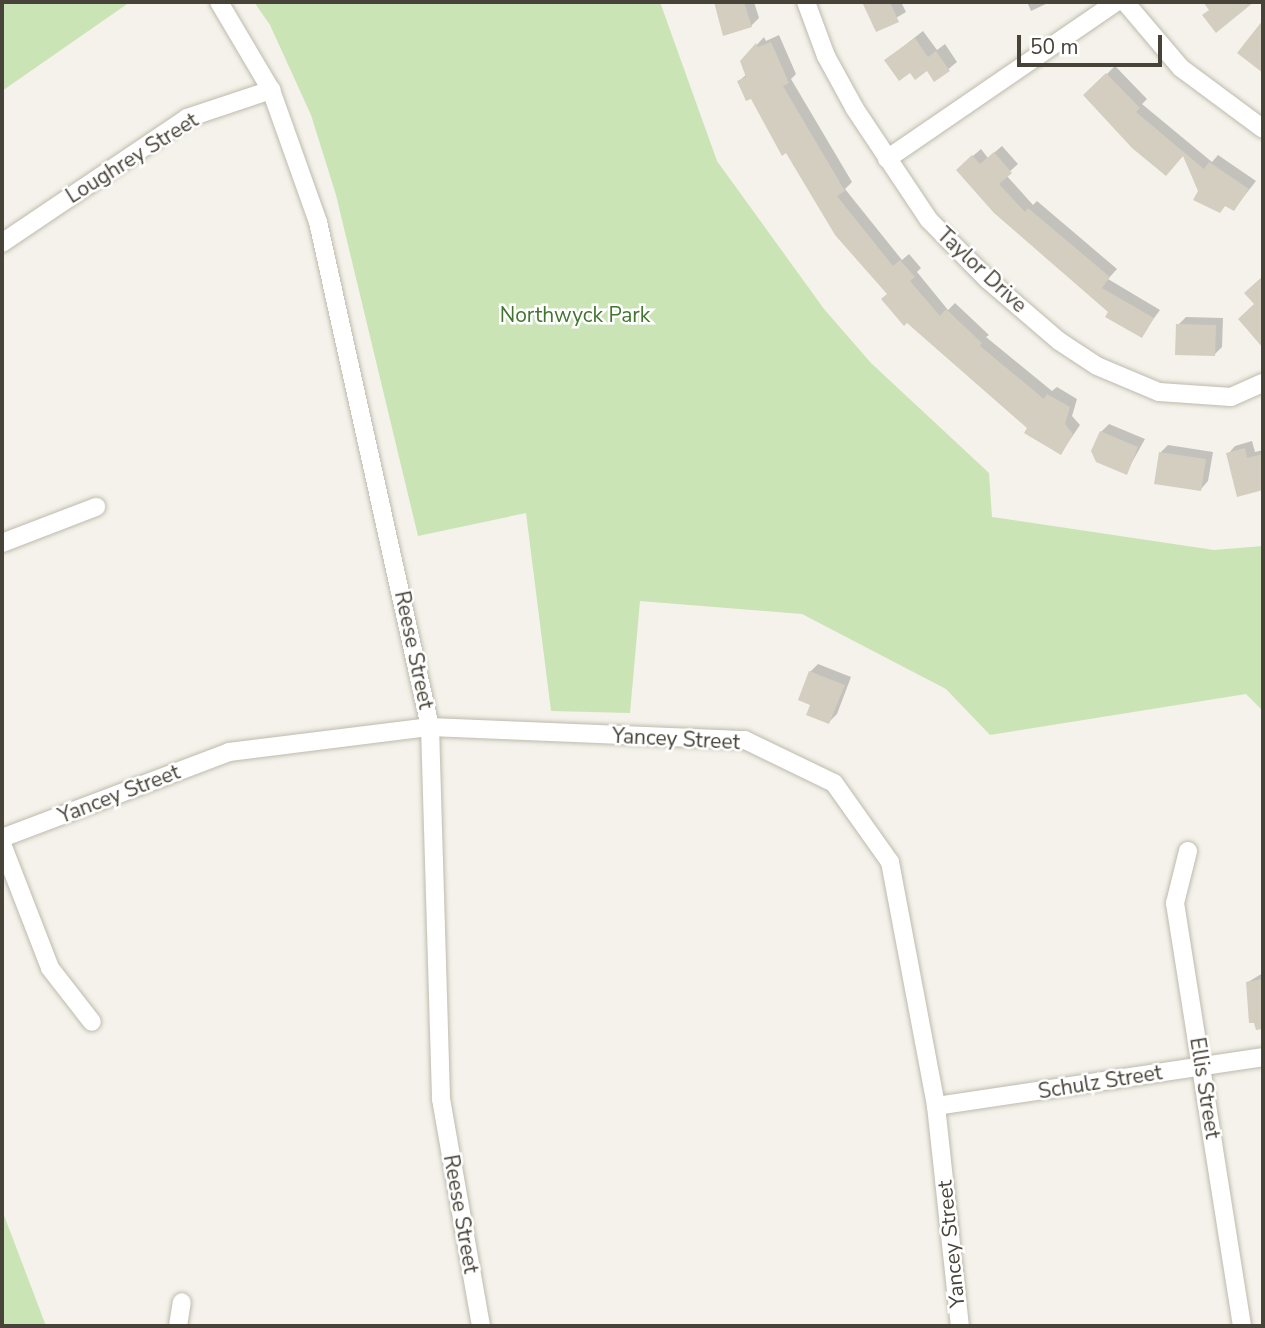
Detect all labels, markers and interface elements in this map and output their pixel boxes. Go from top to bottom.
scale bar [1020,21,1165,65]
text: 50 m [1030,33,1079,61]
street label: Loughrey Street [61,107,203,209]
street label: Taylor Drive [932,222,1032,318]
park label: Northwyck Park [500,302,650,328]
street label: Reese Street [389,589,439,711]
street label: Yancey Street [611,723,741,755]
street label: Yancey Street [55,759,183,829]
street label: Ellis Street [1185,1035,1225,1141]
street label: Schulz Street [1036,1060,1164,1104]
street label: Reese Street [438,1153,484,1275]
street label: Yancey Street [932,1179,970,1309]

